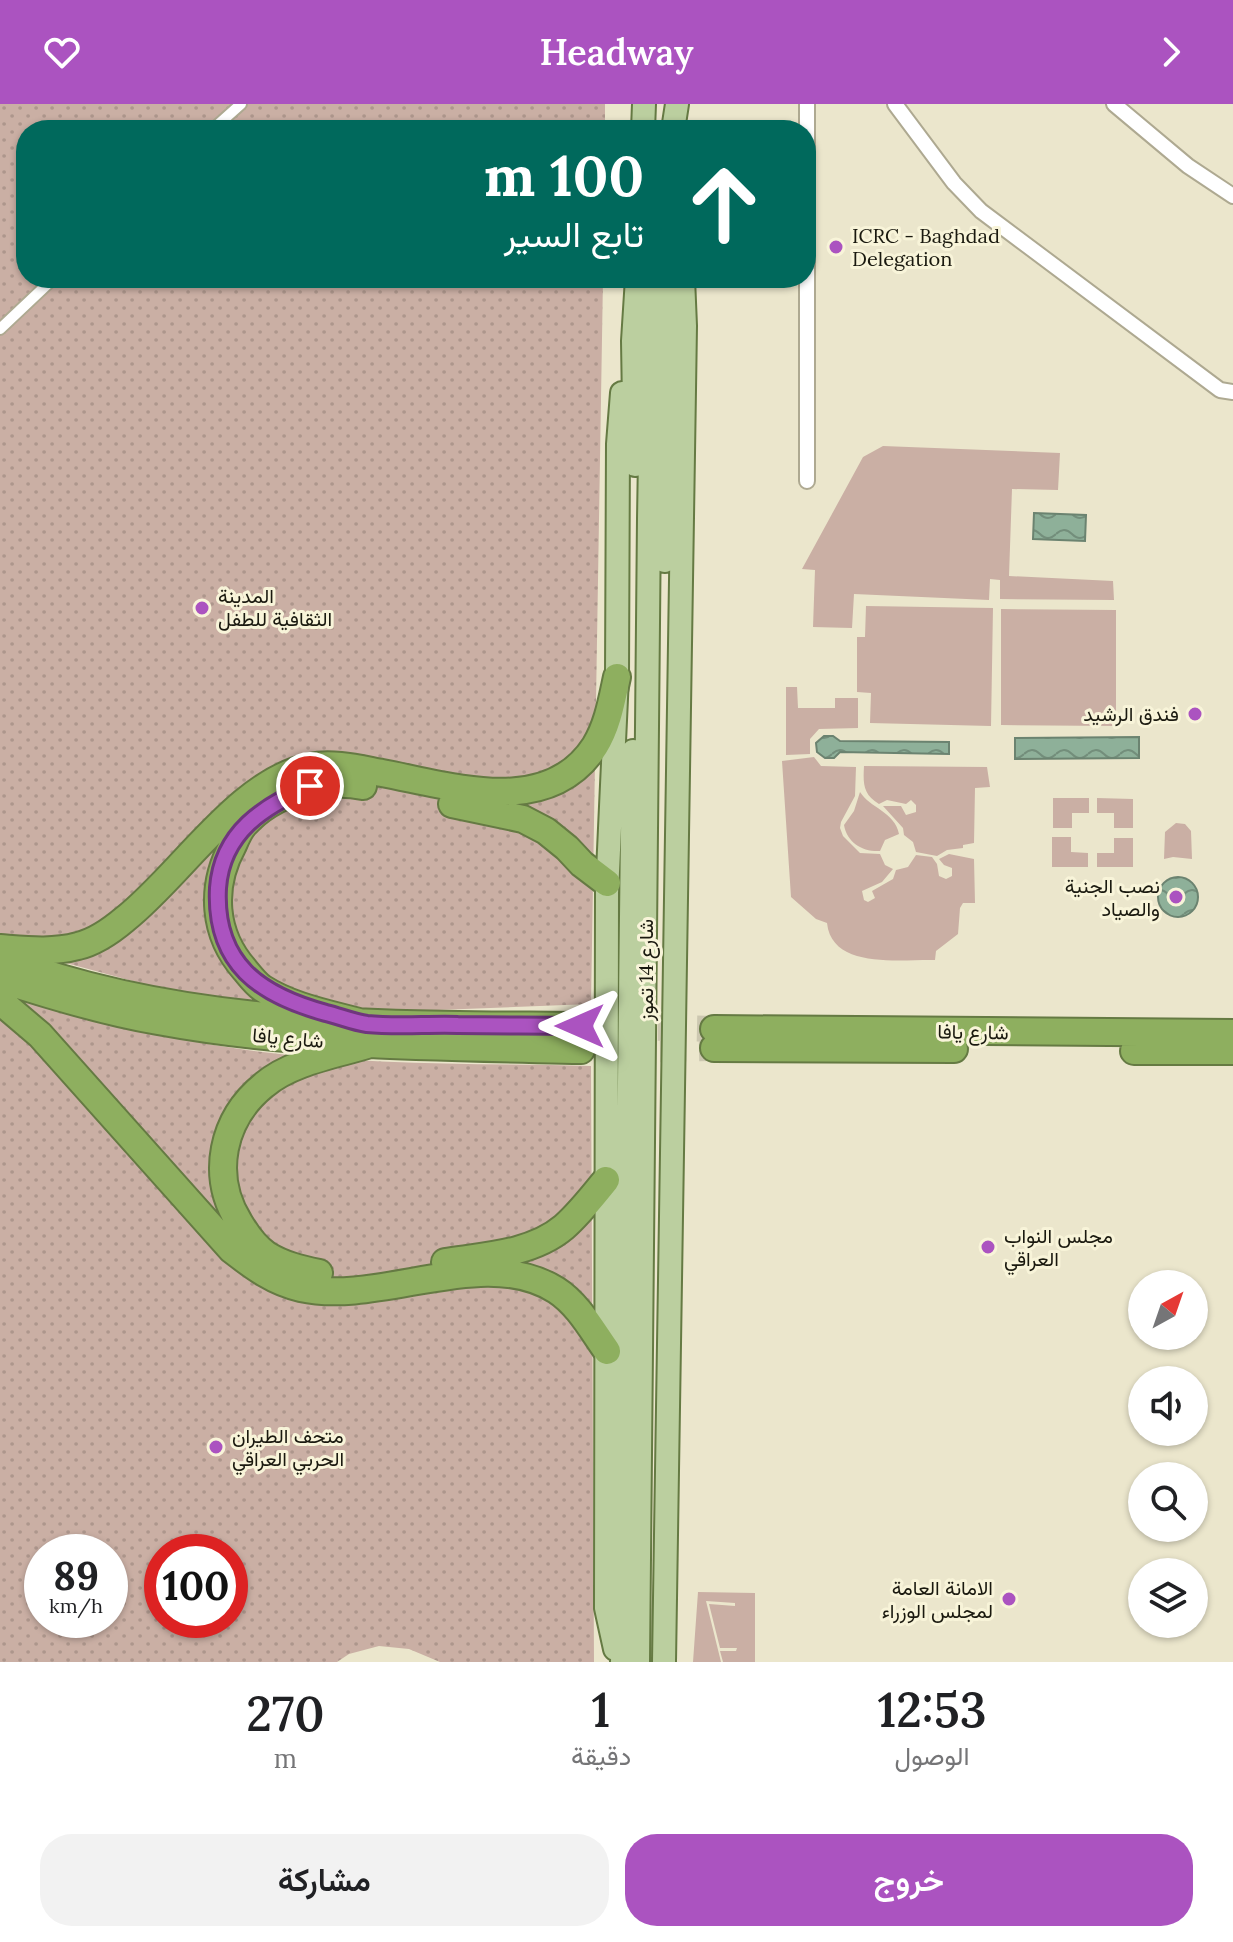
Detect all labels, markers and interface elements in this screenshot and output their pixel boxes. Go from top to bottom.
text: Headway [540,29,693,75]
icon: heart [40,30,84,74]
icon: forward [1149,30,1193,74]
text: 100 m [484,140,644,211]
icon: ahead [672,152,776,256]
text: تابع السير [504,211,644,257]
place label: ICRC - Baghdad Delegation [852,223,1000,271]
marker: ICRC - Baghdad Delegation [827,238,845,256]
place label: المدينة الثقافية للطفل [218,583,332,631]
marker: المدينة الثقافية للطفل [193,599,211,617]
place label: فندق الرشيد [1083,701,1179,727]
marker: فندق الرشيد [1186,705,1204,723]
pin [276,752,344,820]
icon: arrive [288,764,332,808]
place label: نصب الجنية والصياد [1065,873,1160,922]
marker: نصب الجنية والصياد [1167,888,1185,906]
street label: شارع 14 تموز [633,919,660,1022]
position arrow [538,984,622,1068]
street label: شارع يافا [937,1018,1009,1047]
street label: شارع يافا [251,1022,325,1055]
place label: مجلس النواب العراقي [1004,1223,1113,1276]
marker: مجلس النواب العراقي [979,1238,997,1256]
north arrow [1128,1270,1208,1350]
map controls [1128,1270,1208,1638]
button: sound [1128,1366,1208,1446]
place label: متحف الطيران الحربي العراقي [232,1423,344,1476]
marker: متحف الطيران الحربي العراقي [207,1438,225,1456]
button: search [1128,1462,1208,1542]
speed limit sign: 100 [144,1534,248,1638]
text: 89 [53,1550,99,1601]
button: layers [1128,1558,1208,1638]
place label: الامانة العامة لمجلس الوزراء [882,1575,993,1624]
marker: الامانة العامة لمجلس الوزراء [1000,1590,1018,1608]
text: km/h [49,1593,103,1618]
text: 1 [592,1679,610,1740]
text: 12:53 [877,1679,987,1740]
text: 270 [246,1683,325,1744]
text: دقيقة [571,1739,631,1772]
text: الوصول [895,1739,970,1772]
text: m [274,1742,297,1775]
button: مشاركة [40,1834,609,1926]
button: خروج [625,1834,1193,1926]

